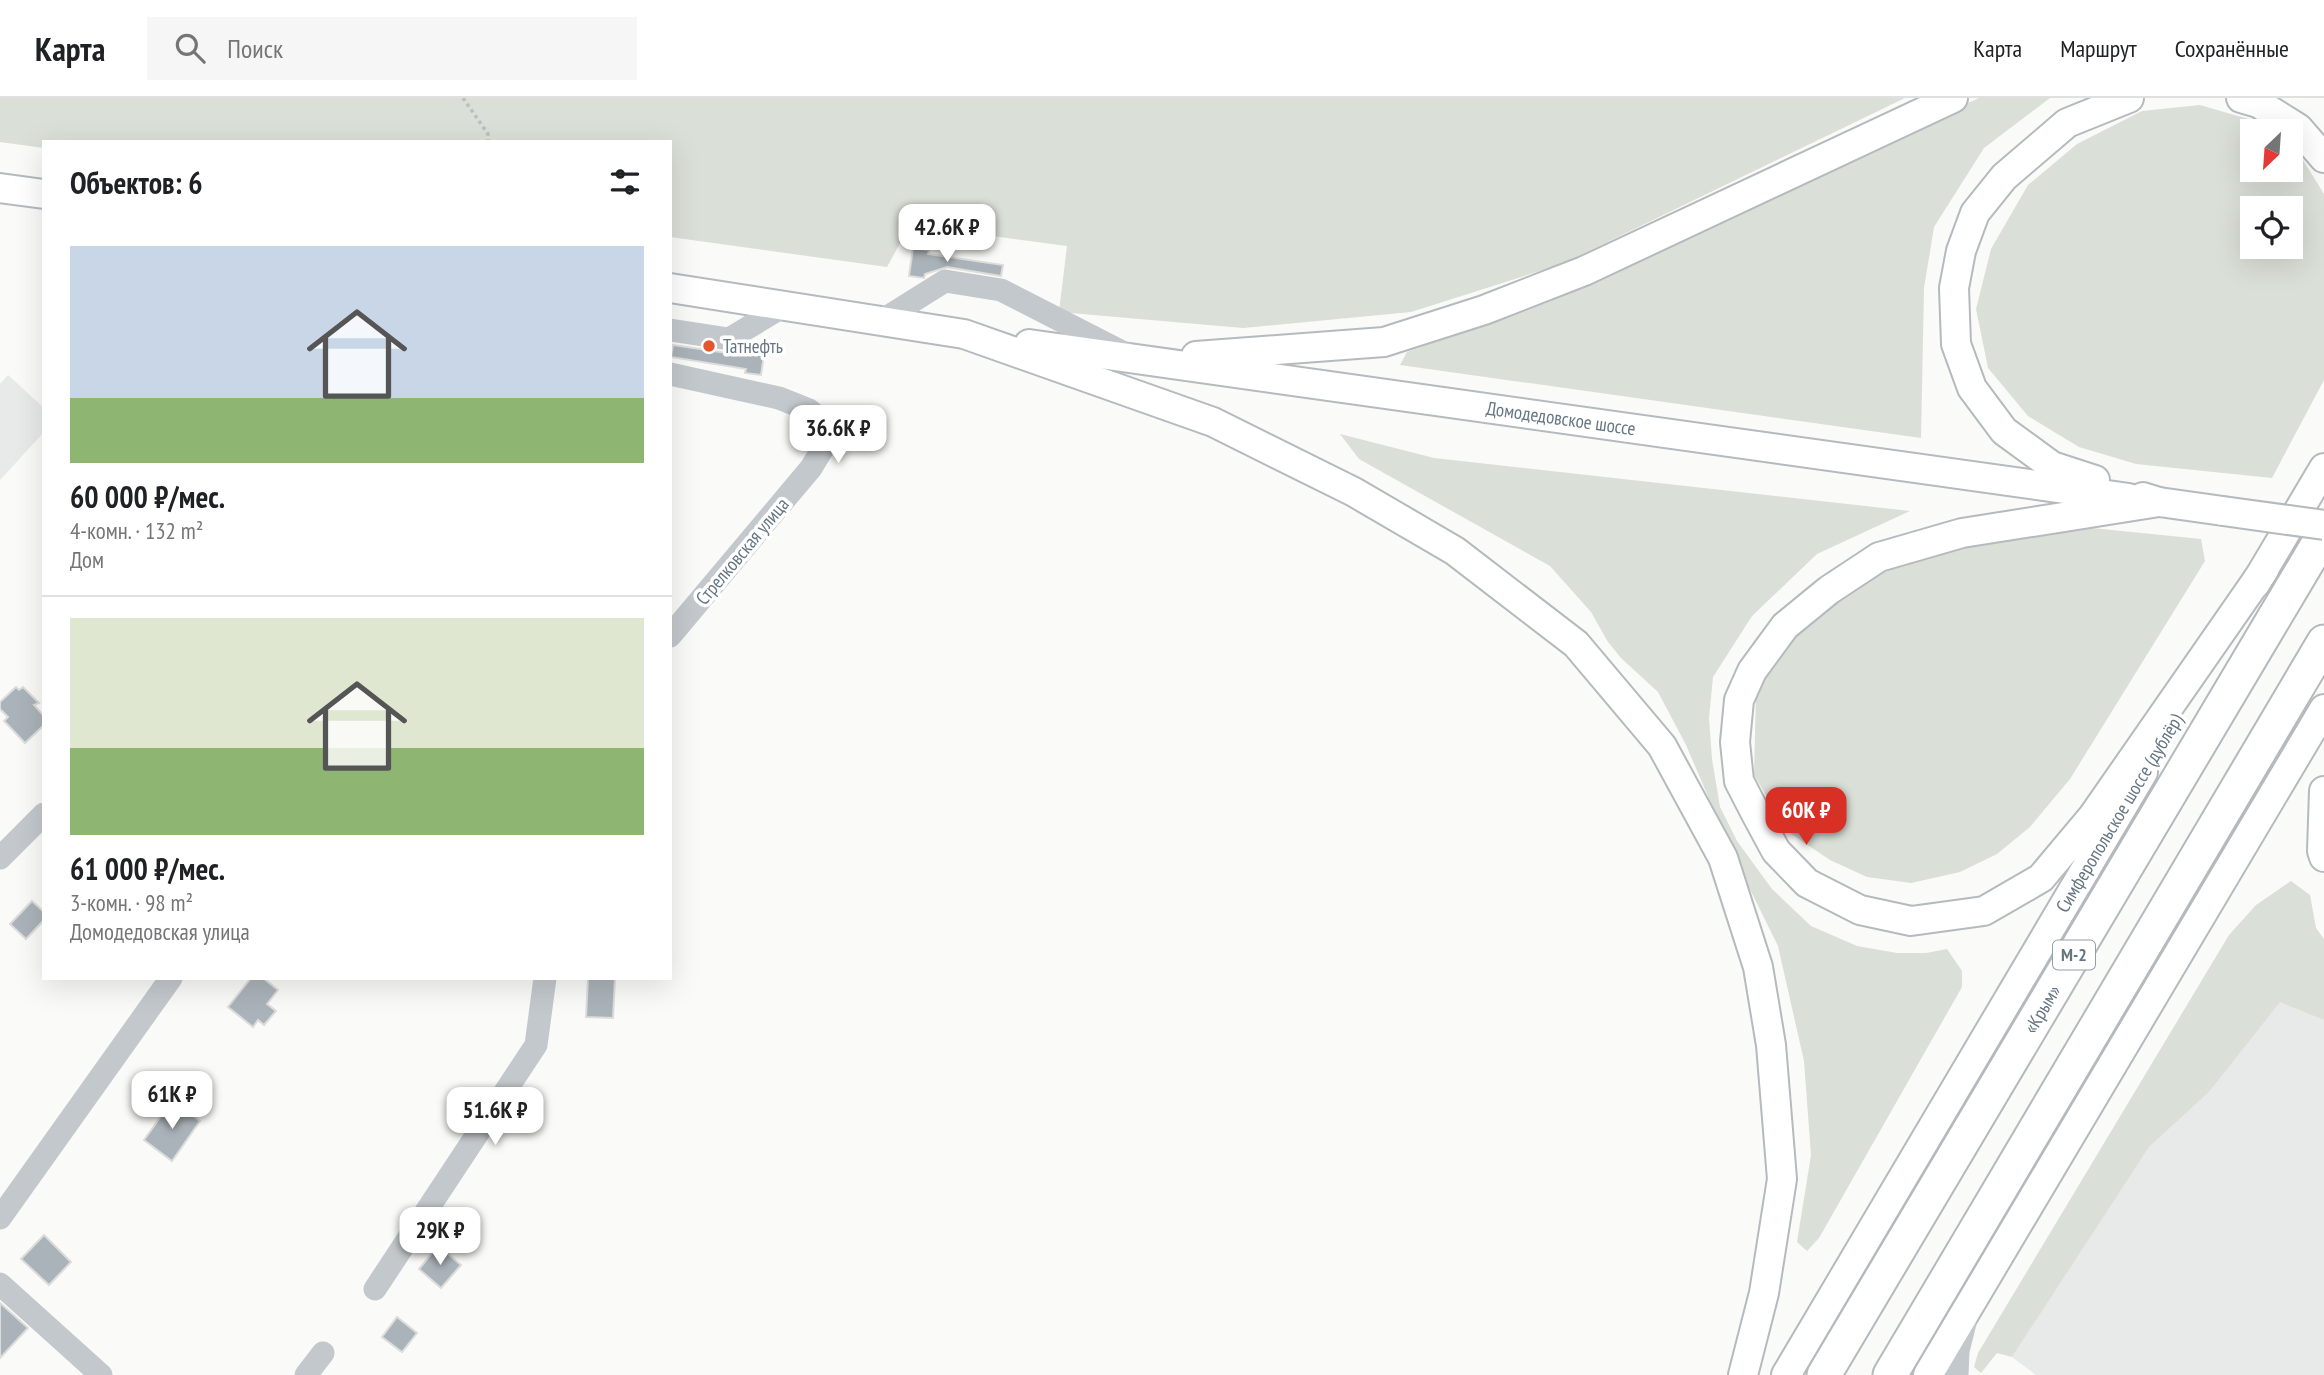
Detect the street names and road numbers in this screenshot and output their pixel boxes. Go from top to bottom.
street label: Домодедовское шоссе [1485,396,1637,440]
street label: Стрелковская улица [690,493,794,609]
street label: Симферопольское шоссе (дублёр) [2050,709,2188,917]
road number: М-2 [2053,940,2095,970]
street label: «Крым» [2018,980,2066,1038]

